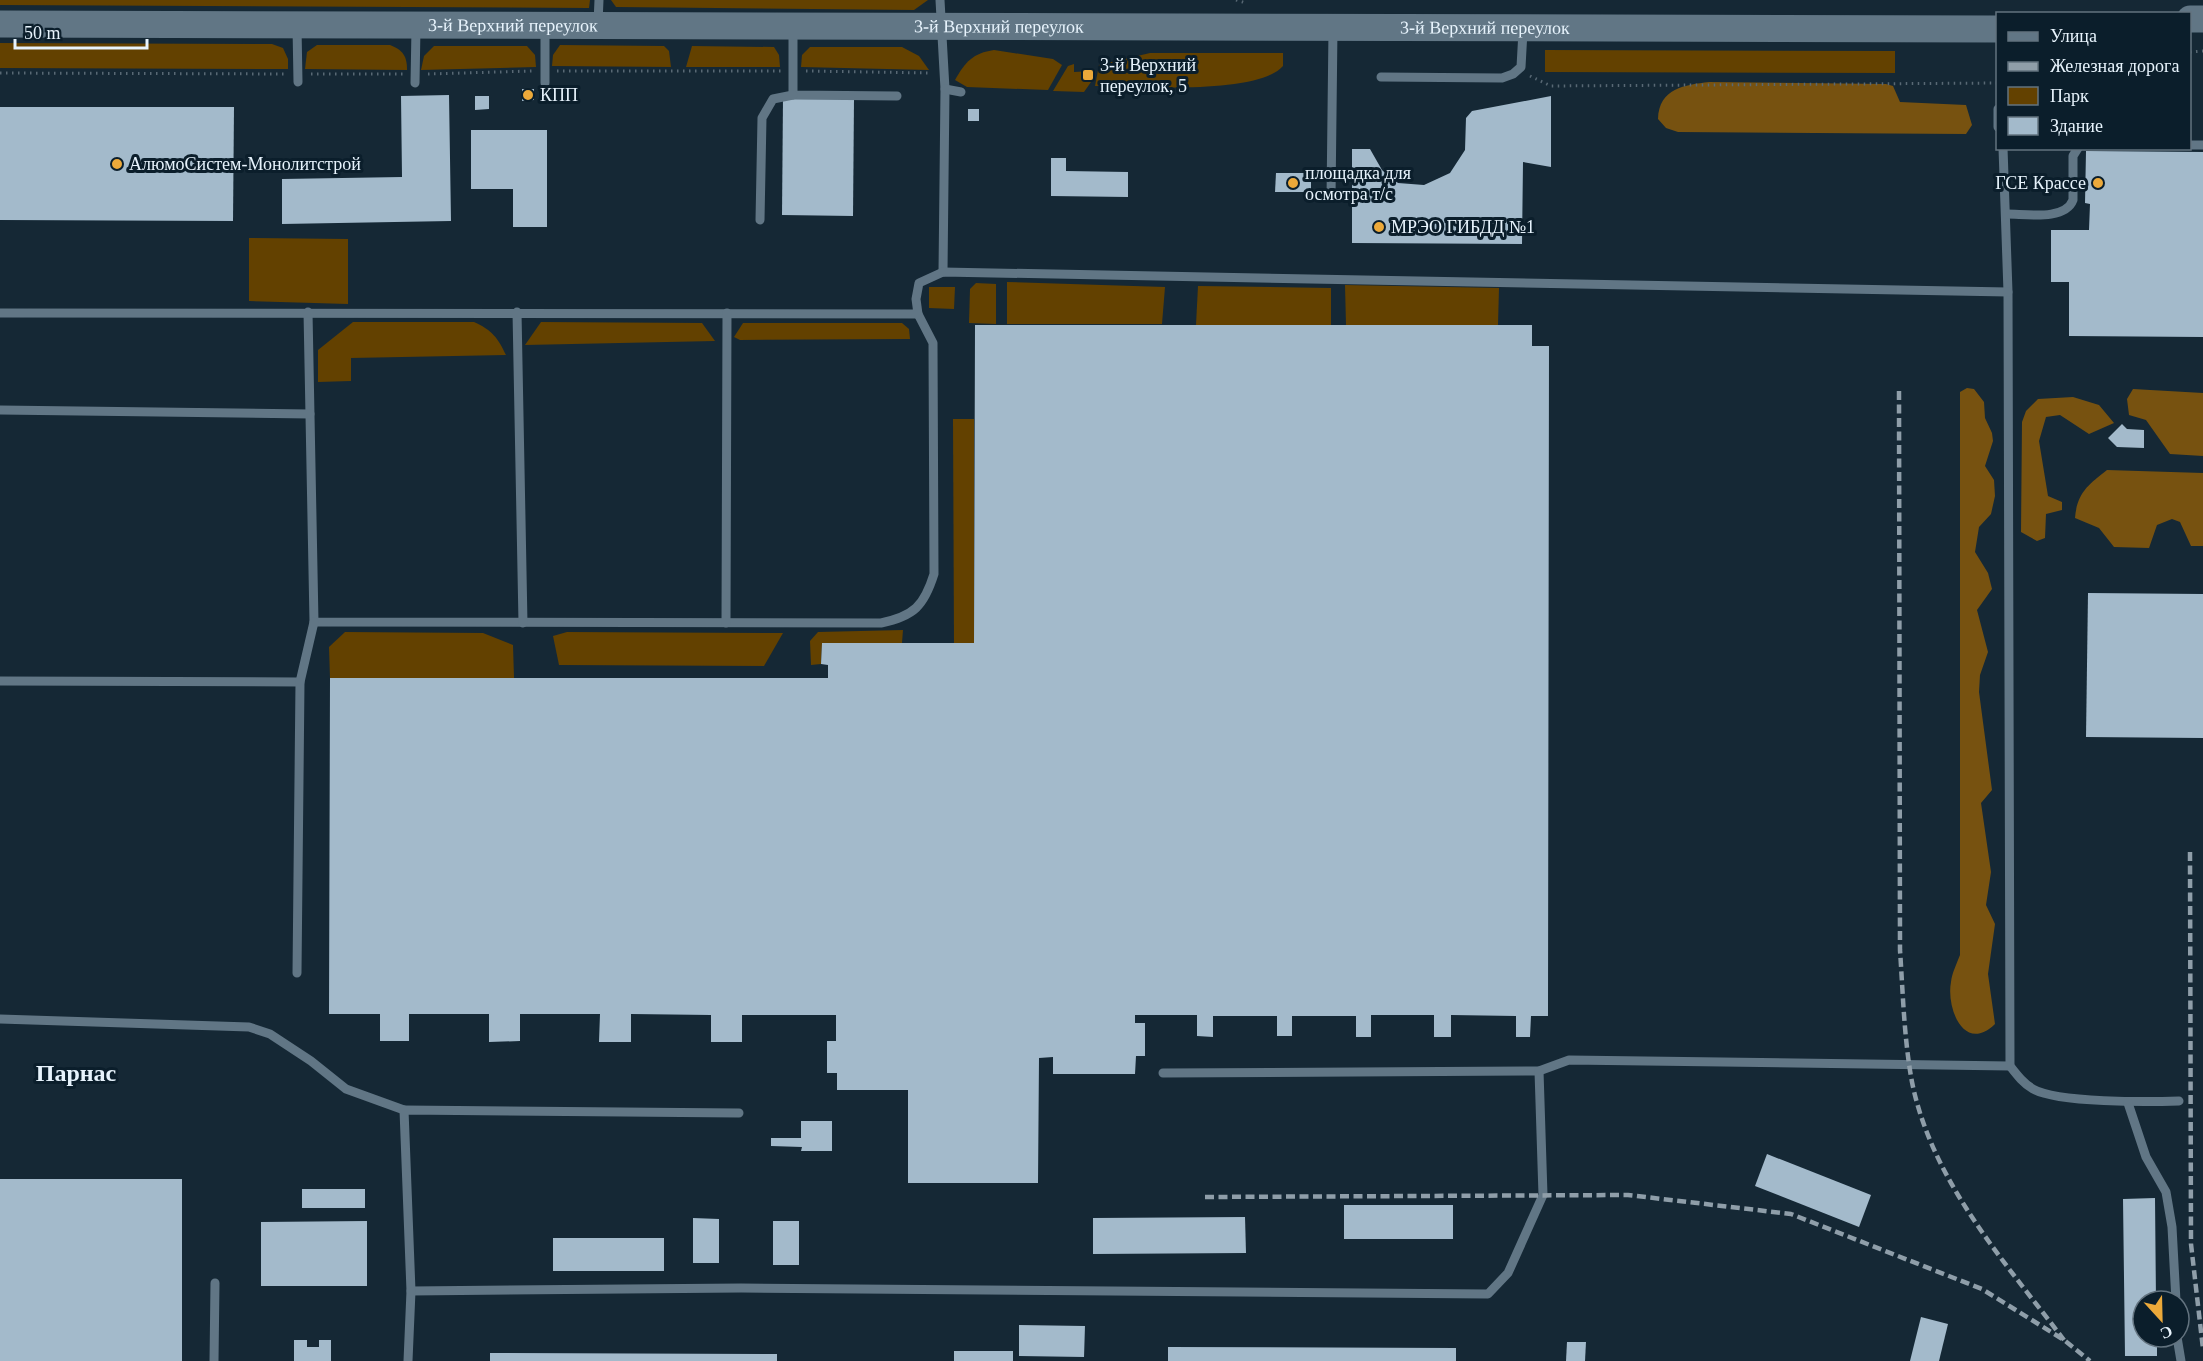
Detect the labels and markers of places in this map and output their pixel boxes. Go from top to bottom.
place label: 3-й Верхний переулок, 5 [1100,55,1196,96]
marker: 3-й Верхний переулок, 5 [1081,68,1095,82]
place label: КПП [540,85,578,105]
marker: КПП [521,88,535,102]
place label: АлюмоСистем-Монолитстрой [129,154,361,174]
marker: АлюмоСистем-Монолитстрой [110,157,124,171]
place label: площадка для осмотра т/с [1305,163,1411,204]
place label: ГСЕ Крассе [1995,173,2086,193]
marker: площадка для осмотра т/с [1286,176,1300,190]
marker: ГСЕ Крассе [2091,176,2105,190]
place label: МРЭО ГИБДД №1 [1391,217,1535,237]
marker: МРЭО ГИБДД №1 [1372,220,1386,234]

